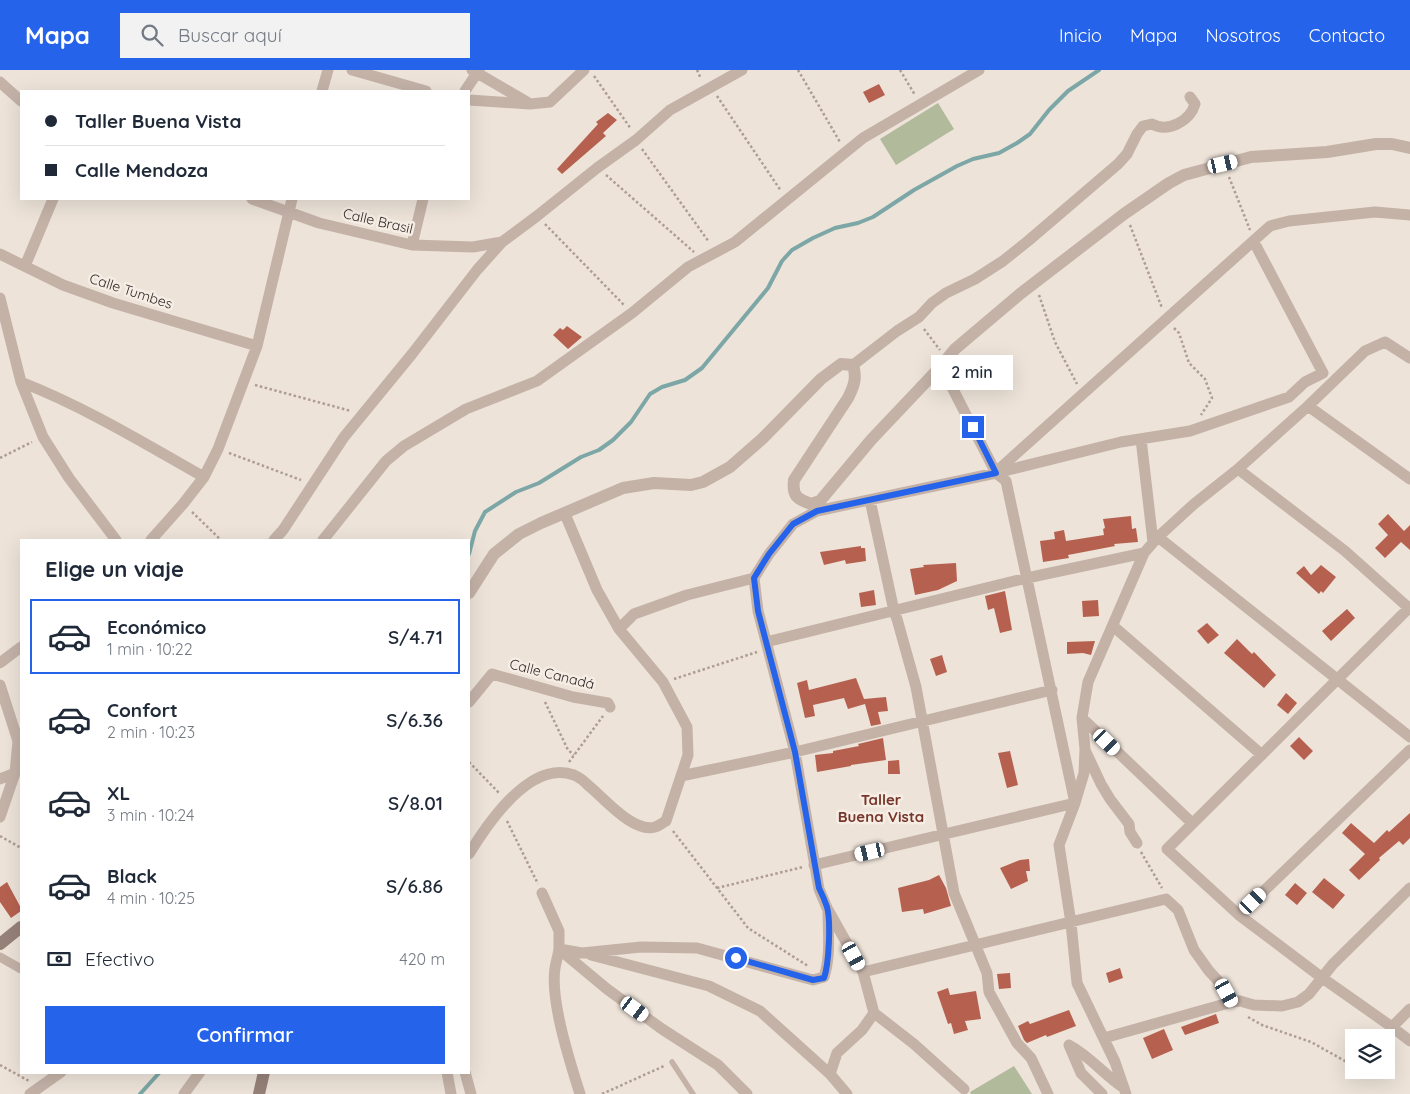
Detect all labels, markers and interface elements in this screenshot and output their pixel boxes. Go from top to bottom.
search box [120,13,470,58]
text: Mapa [25,20,90,50]
icon: search [138,21,166,49]
text: Buscar aquí [178,23,282,47]
text: Inicio [1059,24,1102,47]
text: Mapa [1130,24,1178,47]
text: Nosotros [1206,24,1281,47]
text: Contacto [1309,24,1385,47]
text: Taller Buena Vista [75,109,241,133]
car [1206,153,1239,175]
text: Calle Mendoza [75,158,208,182]
street label: Calle Brasil [341,204,415,238]
street label: Calle Tumbes [87,269,175,313]
callout: 2 min [932,354,1014,390]
text: 2 min [951,362,993,382]
route end [962,416,984,438]
text: Elige un viaje [45,555,184,583]
icon: car [47,614,92,659]
text: Económico [107,615,206,639]
text: S/4.71 [388,625,443,649]
text: 1 min · 10:22 [107,639,193,659]
street label: Calle Canadá [508,655,596,693]
icon: car [47,697,92,742]
text: Confort [107,698,178,722]
text: S/6.36 [386,708,443,732]
text: 2 min · 10:23 [107,722,195,742]
car [1091,726,1123,758]
icon: car [47,780,92,825]
text: XL [107,781,130,805]
district label: Taller Buena Vista [838,790,924,826]
text: S/8.01 [388,791,443,815]
text: 3 min · 10:24 [107,805,194,825]
car [853,841,886,863]
icon: car [47,863,92,908]
text: Black [107,864,157,888]
text: S/6.86 [386,874,443,898]
car [1237,885,1269,917]
text: 4 min · 10:25 [107,888,195,908]
car [840,939,867,973]
icon: cash [45,945,73,973]
text: Efectivo [85,947,154,971]
route start [725,947,747,969]
text: 420 m [399,949,445,969]
car [1213,976,1240,1010]
car [618,994,651,1024]
button: Confirmar [45,1006,445,1064]
map controls [1345,1029,1395,1079]
button: layers [1345,1029,1395,1079]

